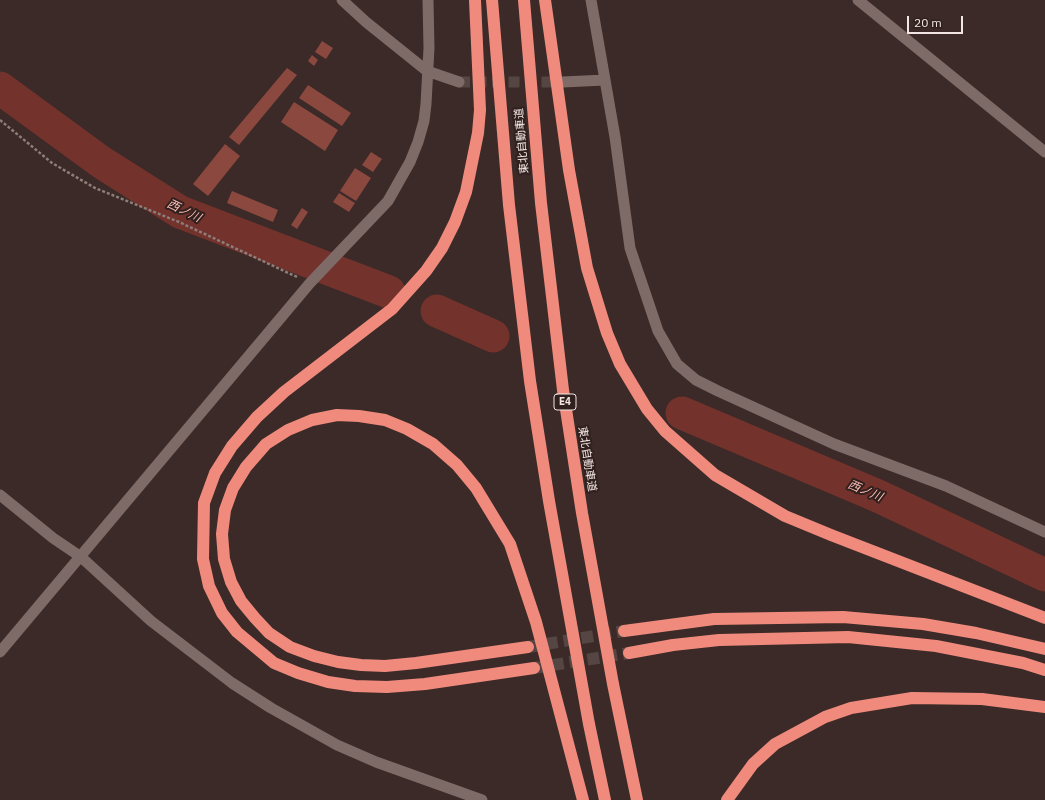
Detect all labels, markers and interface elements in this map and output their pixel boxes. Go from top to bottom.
scale bar [909,8,965,34]
text: 20 m [914,15,942,30]
street label: 東北自動車道 [513,108,531,174]
water label: 西ノ川 [165,197,203,225]
road number: E4 [554,394,576,410]
street label: 東北自動車道 [575,425,599,493]
water label: 西ノ川 [846,477,884,505]

